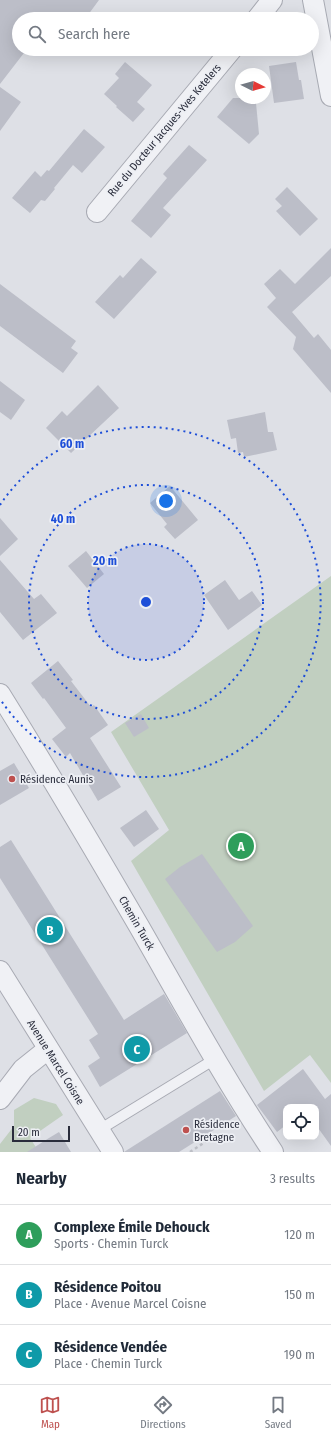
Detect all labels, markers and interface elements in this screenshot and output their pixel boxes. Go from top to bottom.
search box [12,12,319,56]
icon: search [26,23,48,45]
text: Search here [58,25,130,43]
street label: Rue du Docteur Jacques-Yves Ketelers [105,61,224,199]
north arrow [235,68,271,104]
text: 60 m [60,437,84,451]
your location [156,491,176,511]
text: 40 m [51,512,75,526]
text: 20 m [92,554,117,568]
centre of rings [139,595,153,609]
place label: Résidence Aunis [20,773,93,786]
marker: Résidence Aunis [7,774,17,784]
pin: A [228,831,254,861]
street label: Chemin Turck [116,894,158,953]
pin: B [37,915,63,945]
street label: Avenue Marcel Coisne [24,1017,87,1107]
pin: C [124,1034,150,1064]
map controls [283,1104,319,1140]
button: locate [283,1104,319,1140]
place label: Résidence Bretagne [194,1118,240,1144]
scale bar [12,1124,70,1143]
marker: Résidence Bretagne [181,1125,191,1135]
text: 20 m [18,1126,40,1139]
text: Nearby [16,1168,67,1189]
text: 3 results [270,1171,315,1186]
text: Complexe Émile Dehouck [54,1218,210,1236]
text: A [25,1227,33,1242]
text: 120 m [284,1227,315,1242]
text: Sports · Chemin Turck [54,1236,168,1251]
text: Résidence Poitou [54,1278,161,1296]
text: B [25,1287,33,1302]
text: 150 m [284,1287,315,1302]
text: Place · Avenue Marcel Coisne [54,1296,206,1311]
text: Résidence Vendée [54,1338,167,1356]
text: C [26,1347,32,1362]
text: 190 m [284,1347,315,1362]
text: Place · Chemin Turck [54,1356,162,1371]
tab: Map [39,1394,61,1431]
tab: Directions [140,1394,186,1431]
tab: Saved [265,1394,292,1431]

